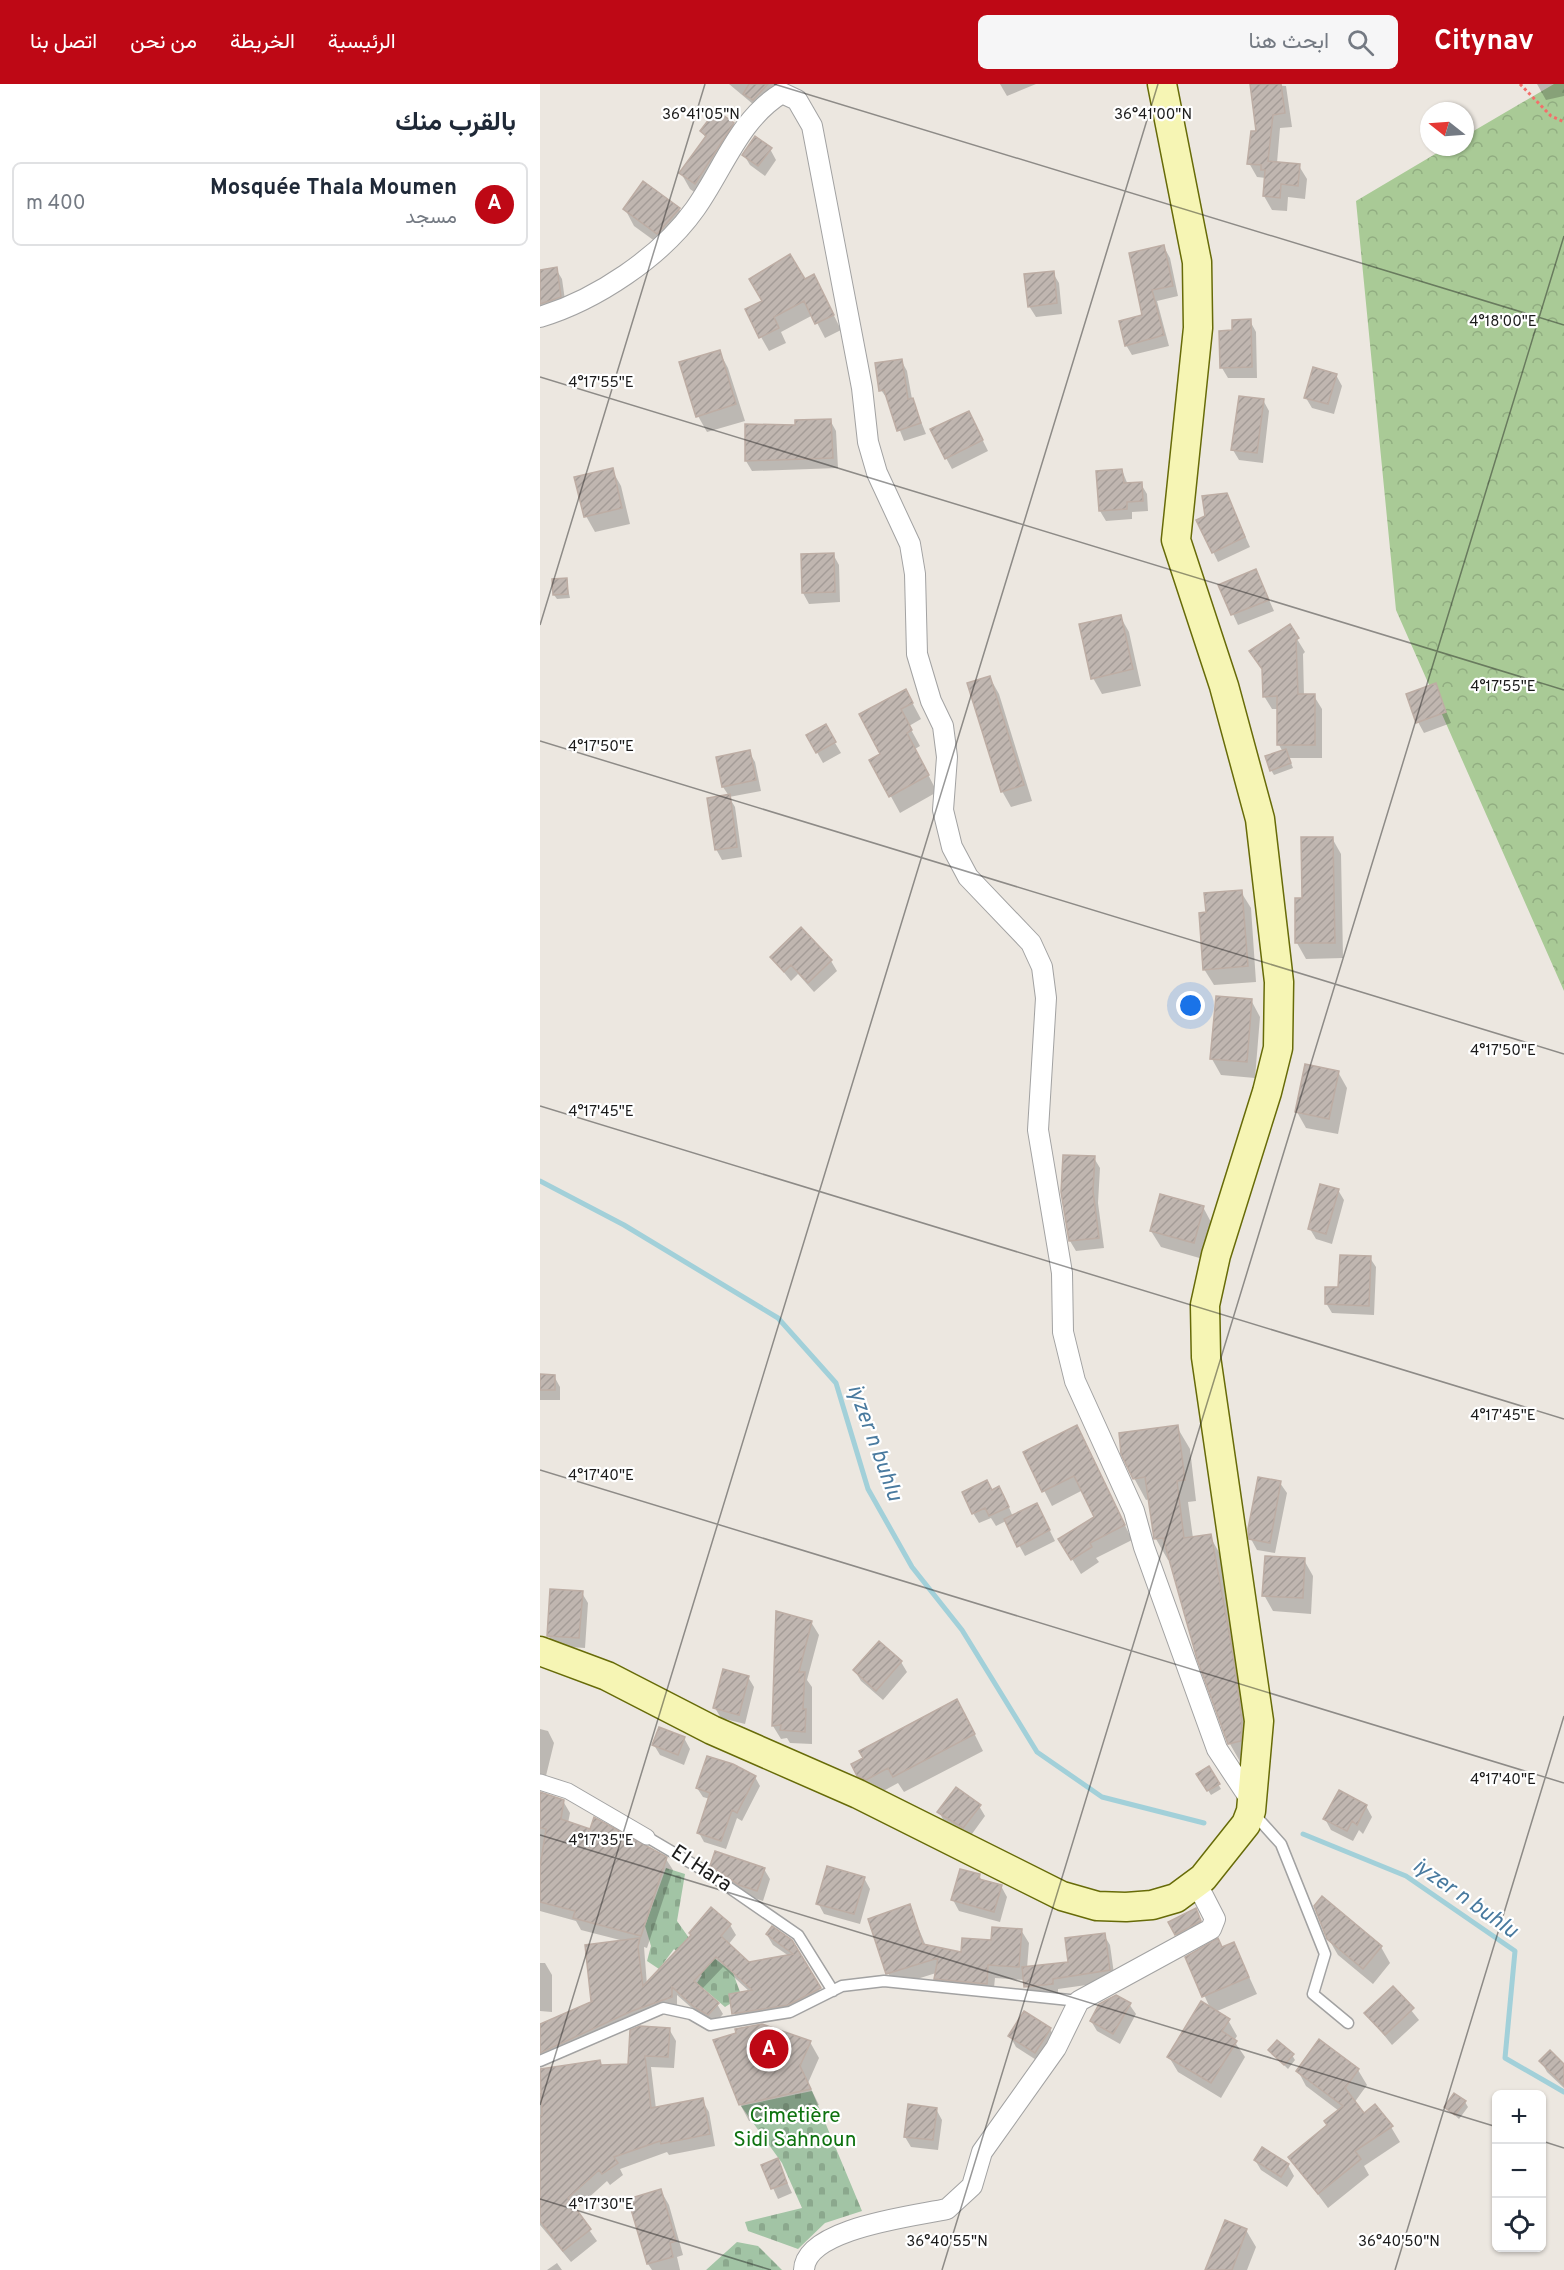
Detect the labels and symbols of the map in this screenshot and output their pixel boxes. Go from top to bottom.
north arrow [1420,102,1474,156]
text: 36°41'05"N [662,106,740,125]
text: 36°41'00"N [1114,106,1192,125]
text: 4°18'00"E [1469,313,1537,332]
text: 4°17'55"E [568,374,634,393]
text: 4°17'55"E [1470,678,1536,697]
text: 4°17'50"E [568,738,634,757]
your location [1176,991,1205,1020]
text: 4°17'50"E [1470,1042,1536,1061]
text: 4°17'45"E [568,1103,634,1122]
water label: iγzer n buhlu [840,1381,908,1506]
text: 4°17'45"E [1470,1407,1536,1426]
text: 4°17'40"E [568,1467,634,1486]
text: 4°17'40"E [1470,1771,1536,1790]
text: 4°17'35"E [568,1832,634,1851]
street label: El Hara [665,1839,737,1899]
water label: iγzer n buhlu [1407,1853,1524,1946]
pin: A [750,2026,788,2072]
park label: Cimetière Sidi Sahnoun [733,2103,857,2154]
text: 4°17'30"E [568,2196,634,2215]
text: 36°40'55"N [906,2233,988,2252]
text: 36°40'50"N [1358,2233,1440,2252]

